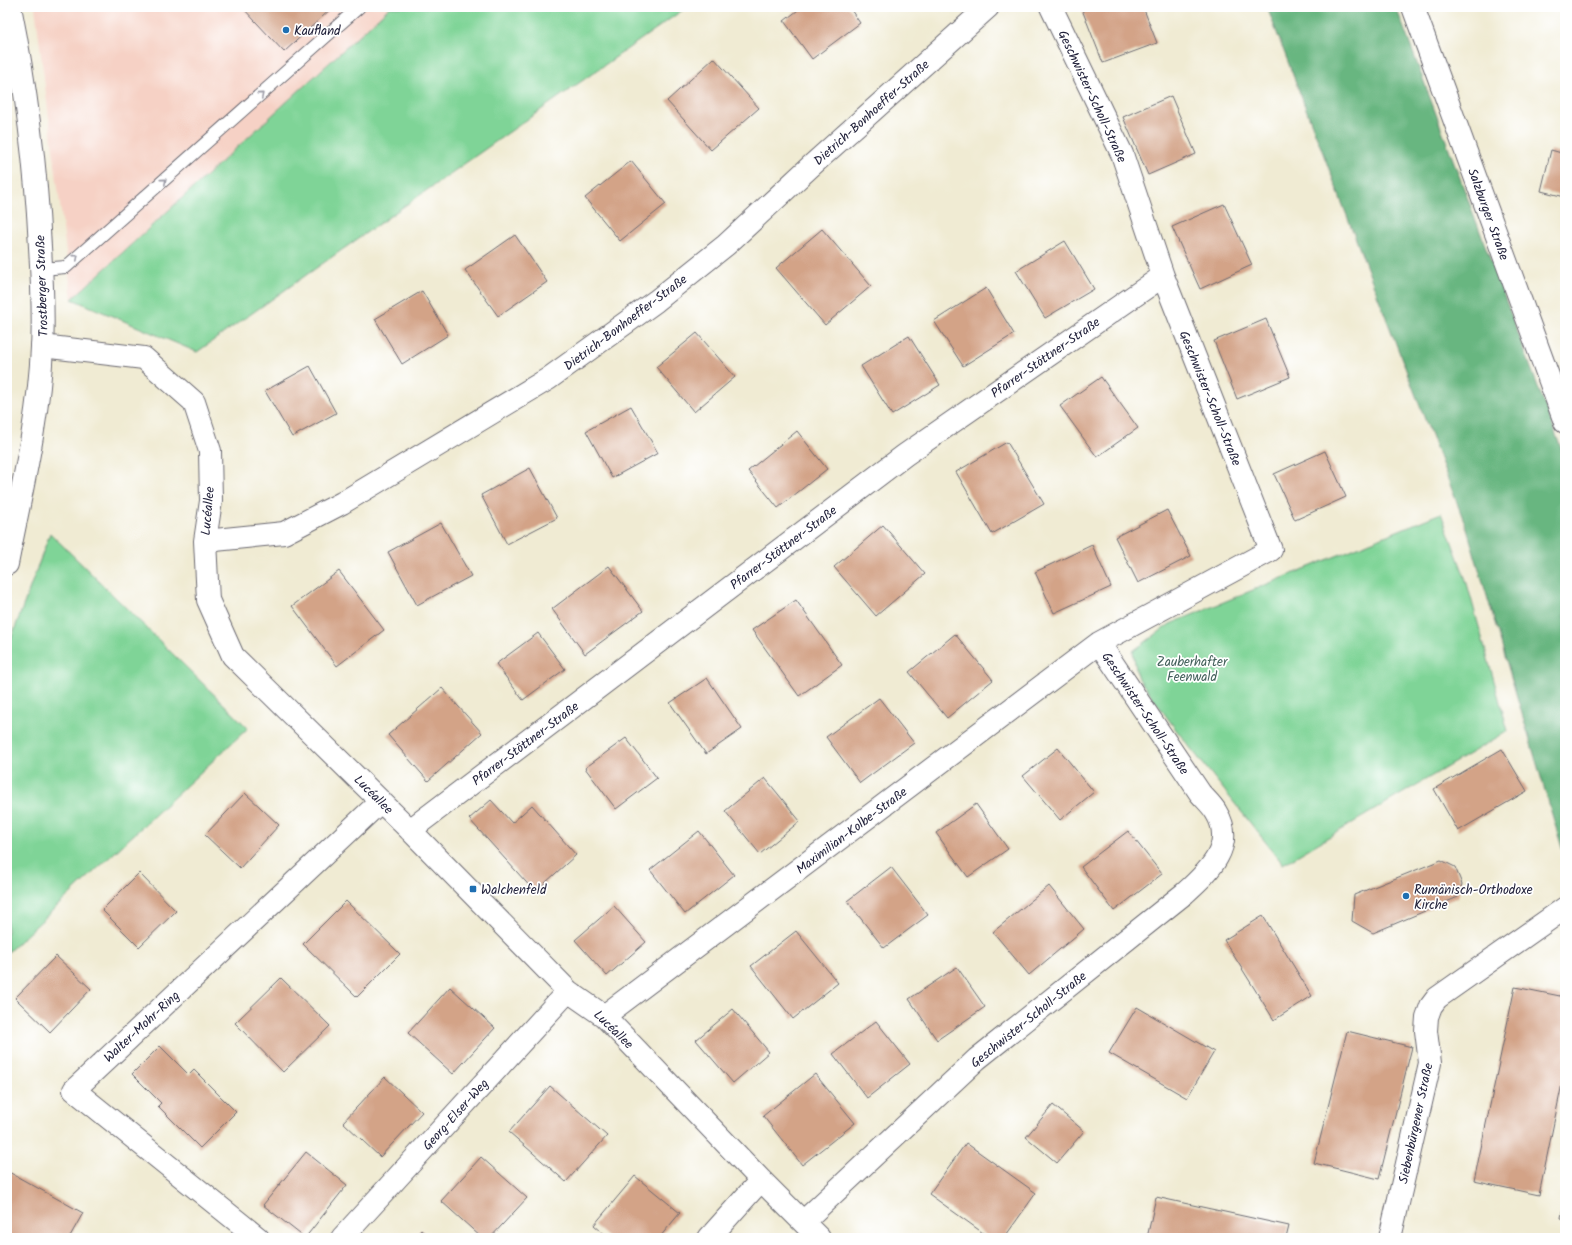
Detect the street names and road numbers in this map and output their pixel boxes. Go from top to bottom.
street label: Geschwister-Scholl-Straße [1052,27,1132,167]
street label: Dietrich-Bonhoeffer-Straße [809,55,935,171]
street label: Salzburger Straße [1461,166,1514,264]
street label: Trostberger Straße [30,234,55,337]
street label: Dietrich-Bonhoeffer-Straße [560,270,692,377]
street label: Pfarrer-Stöttner-Straße [987,312,1105,404]
street label: Geschwister-Scholl-Straße [1173,328,1246,470]
street label: Lucéallee [196,486,221,536]
street label: Pfarrer-Stöttner-Straße [726,501,842,596]
street label: Geschwister-Scholl-Straße [1096,648,1194,780]
street label: Pfarrer-Stöttner-Straße [468,697,584,792]
street label: Lucéallee [348,770,398,820]
street label: Maximilian-Kolbe-Straße [792,782,912,880]
street label: Geschwister-Scholl-Straße [966,967,1092,1074]
street label: Walter-Mohr-Ring [99,986,185,1068]
street label: Lucéallee [588,1006,638,1055]
street label: Siebenbürgener Straße [1393,1061,1440,1186]
street label: Georg-Elser-Weg [418,1074,494,1156]

